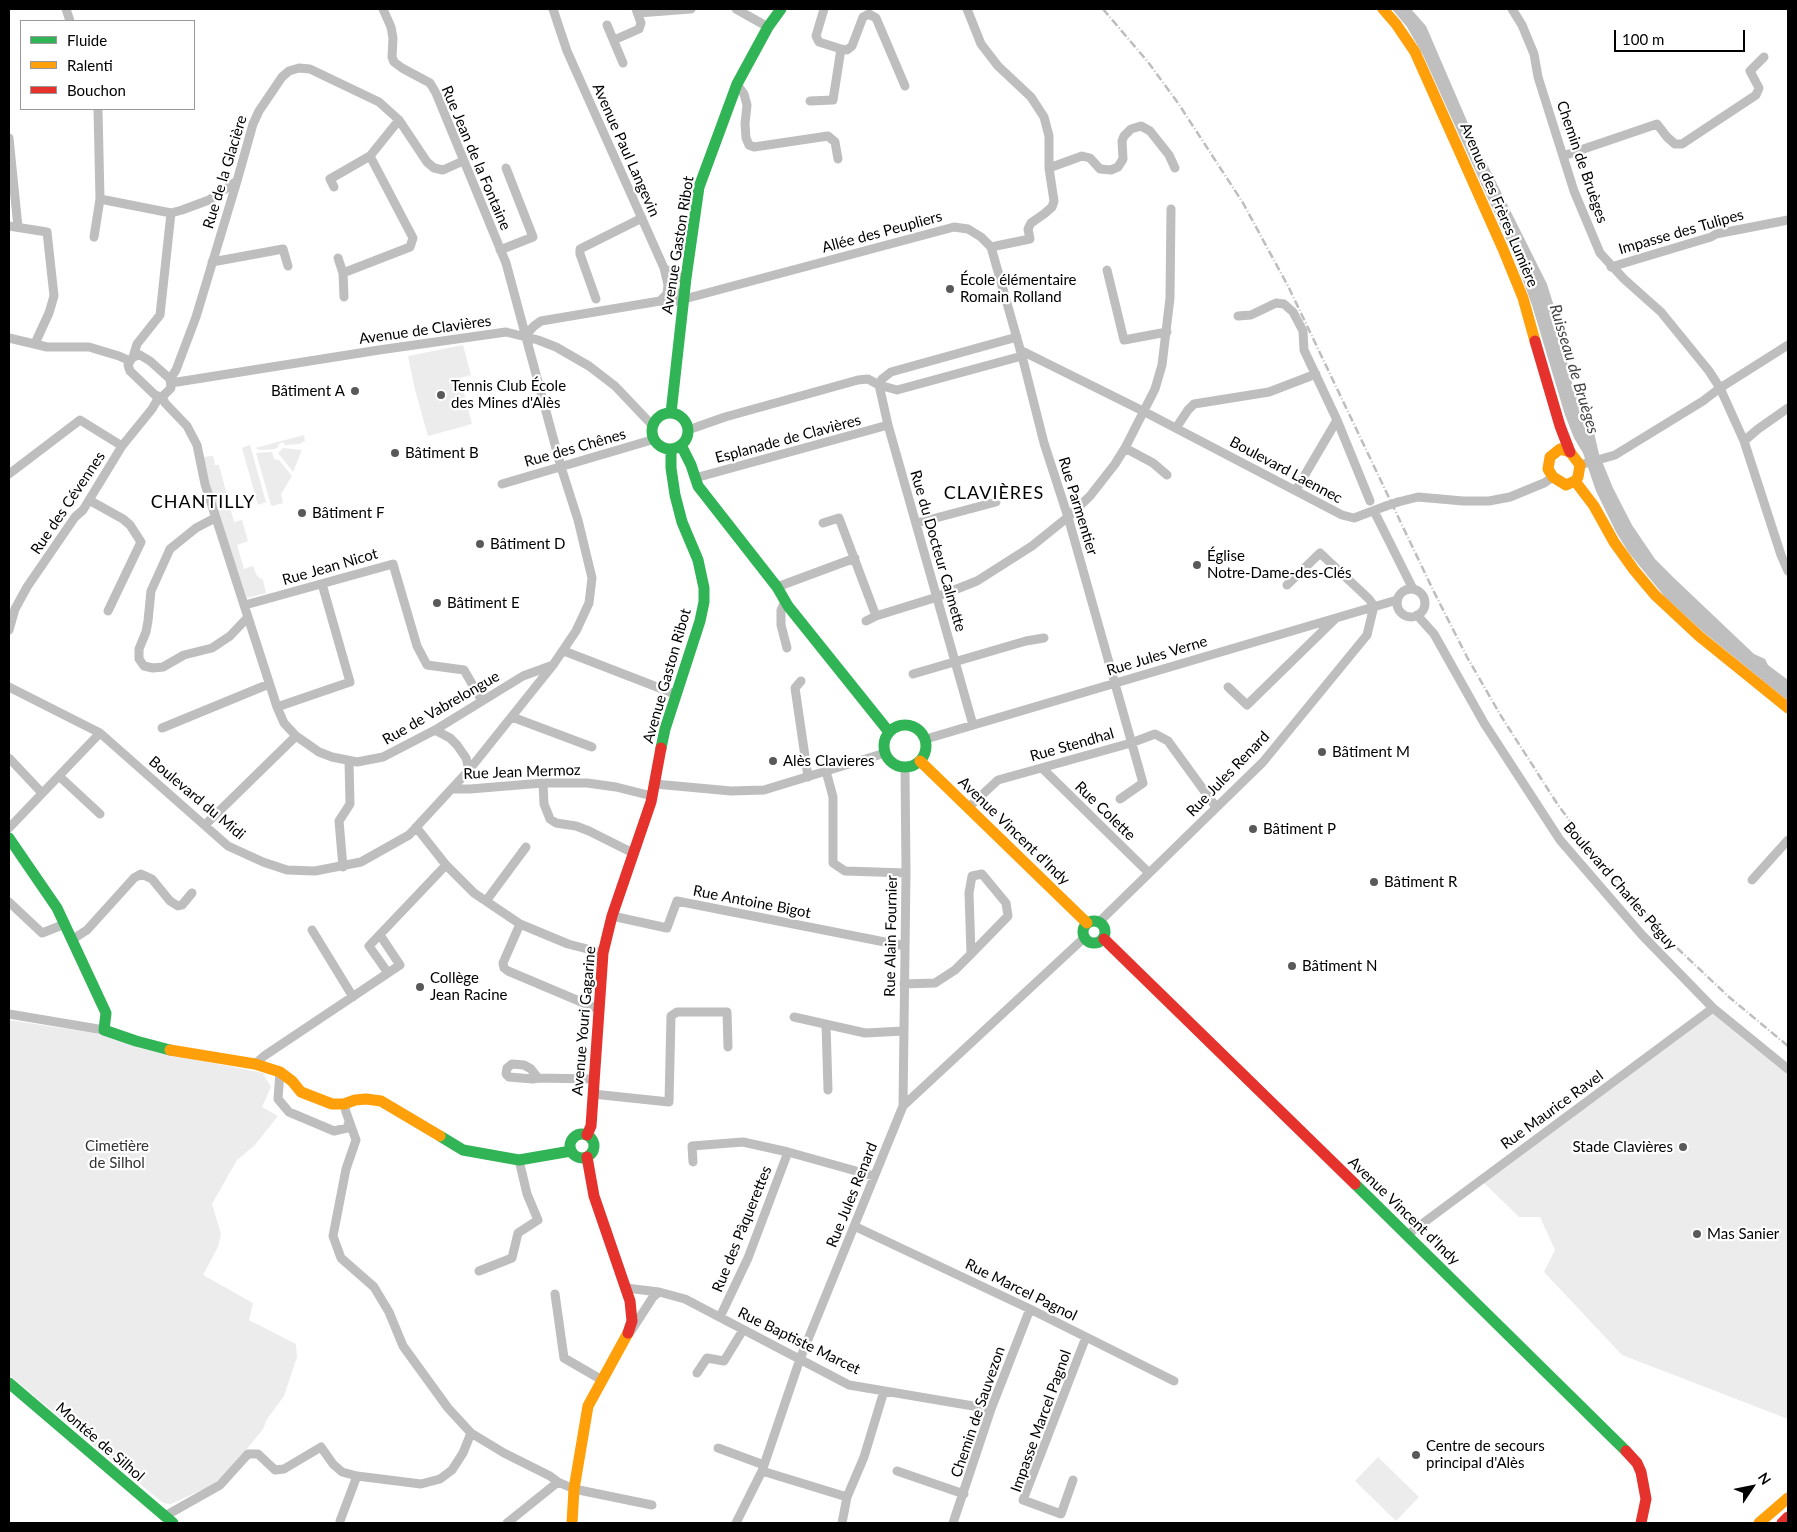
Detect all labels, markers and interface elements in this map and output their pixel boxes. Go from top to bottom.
legend [20,20,195,110]
scale bar [1617,20,1748,52]
text: 100 m [1622,30,1664,48]
text: Fluide [67,31,107,49]
text: Ralenti [67,56,113,74]
text: Bouchon [67,81,126,99]
street label: Avenue Paul Langevin [588,81,664,219]
street label: Rue Jean de la Fontaine [437,83,515,233]
street label: Chemin de Bruèges [1553,99,1611,225]
street label: Rue de la Glacière [199,113,251,231]
street label: Avenue des Frères Lumière [1456,120,1542,290]
street label: Avenue Gaston Ribot [658,175,698,315]
street label: Impasse des Tulipes [1616,206,1746,258]
street label: Allée des Peupliers [820,207,944,257]
place label: École élémentaire Romain Rolland [960,271,1077,306]
marker: École élémentaire Romain Rolland [944,283,956,295]
water label: Ruisseau de Bruèges [1545,302,1603,436]
street label: Avenue de Clavières [358,312,492,348]
place label: Tennis Club École des Mines d'Alès [451,377,566,412]
place label: Bâtiment A [271,382,345,400]
marker: Bâtiment A [349,385,361,397]
marker: Tennis Club École des Mines d'Alès [435,389,447,401]
street label: Esplanade de Clavières [713,411,863,467]
street label: Rue des Chênes [522,425,628,471]
street label: Boulevard Laennec [1227,433,1345,507]
place label: Bâtiment B [405,444,479,462]
marker: Bâtiment B [389,447,401,459]
street label: Rue des Cévennes [27,448,109,558]
street label: Rue Parmentier [1054,455,1102,557]
street label: Rue du Docteur Calmette [906,468,970,634]
district label: CLAVIÈRES [943,482,1045,504]
district label: CHANTILLY [150,491,256,513]
place label: Bâtiment F [312,504,384,522]
marker: Bâtiment F [296,507,308,519]
place label: Bâtiment D [490,535,565,553]
marker: Bâtiment D [474,538,486,550]
street label: Rue Jean Nicot [280,545,380,589]
place label: Église Notre-Dame-des-Clés [1207,547,1351,582]
marker: Église Notre-Dame-des-Clés [1191,559,1203,571]
place label: Bâtiment E [447,594,520,612]
marker: Bâtiment E [431,597,443,609]
street label: Avenue Gaston Ribot [639,606,695,746]
street label: Rue Jules Verne [1105,632,1209,680]
street label: Rue de Vabrelongue [379,667,503,749]
street label: Rue Stendhal [1028,724,1116,766]
street label: Rue Jules Renard [1183,728,1273,820]
place label: Bâtiment M [1332,743,1410,761]
marker: Bâtiment M [1316,746,1328,758]
street label: Boulevard du Midi [145,752,249,844]
place label: Alès Clavieres [783,752,875,770]
marker: Alès Clavieres [767,755,779,767]
street label: Rue Jean Mermoz [463,761,581,783]
street label: Avenue Vincent d'Indy [954,773,1074,889]
street label: Rue Colette [1071,778,1139,844]
street label: Boulevard Charles Péguy [1560,818,1680,954]
place label: Bâtiment P [1263,820,1336,838]
marker: Bâtiment P [1247,823,1259,835]
place label: Bâtiment R [1384,873,1457,891]
street label: Rue Alain Fournier [881,875,901,997]
marker: Bâtiment R [1368,876,1380,888]
street label: Rue Antoine Bigot [692,882,812,922]
street label: Avenue Youri Gagarine [568,946,600,1096]
place label: Bâtiment N [1302,957,1377,975]
marker: Bâtiment N [1286,960,1298,972]
place label: Collège Jean Racine [430,969,507,1004]
marker: Collège Jean Racine [414,981,426,993]
street label: Rue Maurice Ravel [1497,1067,1607,1153]
park label: Cimetière de Silhol [85,1137,149,1172]
place label: Stade Clavières [1573,1138,1673,1156]
street label: Rue Jules Renard [823,1140,881,1250]
marker: Stade Clavières [1677,1141,1689,1153]
street label: Avenue Vincent d'Indy [1344,1153,1464,1269]
street label: Rue des Pâquerettes [708,1163,776,1295]
place label: Mas Sanier [1707,1225,1779,1243]
marker: Mas Sanier [1691,1228,1703,1240]
street label: Rue Marcel Pagnol [962,1255,1080,1325]
street label: Rue Baptiste Marcet [735,1304,863,1378]
street label: Chemin de Sauvezon [947,1344,1009,1480]
street label: Impasse Marcel Pagnol [1007,1347,1075,1495]
street label: Montée de Silhol [52,1399,148,1485]
place label: Centre de secours principal d'Alès [1426,1437,1545,1472]
marker: Centre de secours principal d'Alès [1410,1449,1422,1461]
north arrow [1727,1462,1777,1512]
text: N [1755,1469,1775,1488]

